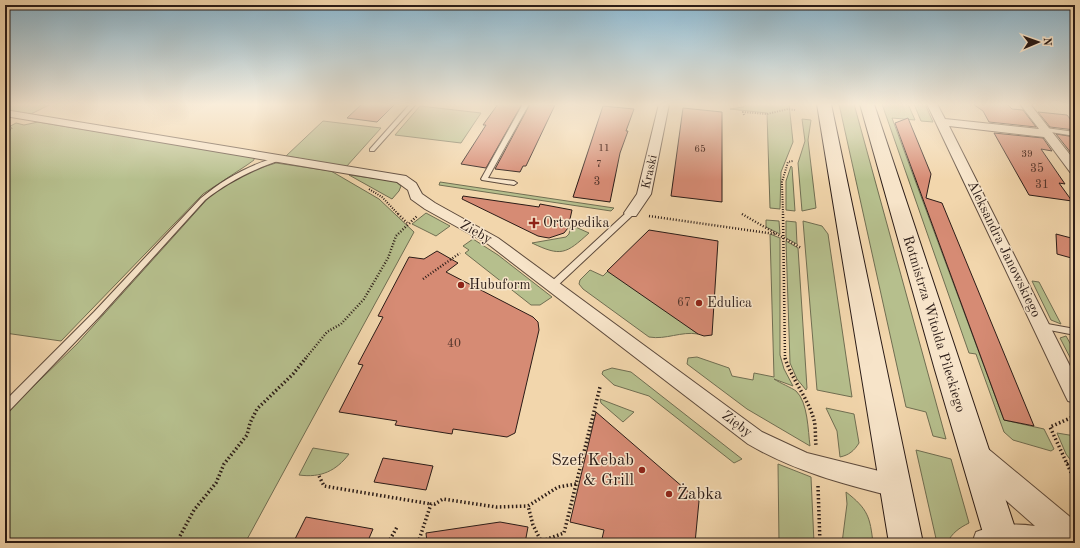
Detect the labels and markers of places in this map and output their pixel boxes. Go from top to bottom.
place label: Ortopedika [543,216,609,230]
marker: Ortopedika [528,217,540,229]
place label: Hubuform [469,278,531,292]
marker: Hubuform [456,280,466,290]
place label: Edulica [707,296,752,310]
marker: Edulica [694,298,704,308]
place label: Szef Kebab & Grill [551,452,634,489]
marker: Szef Kebab & Grill [637,465,647,475]
place label: Żabka [677,483,723,503]
marker: Żabka [664,489,674,499]

